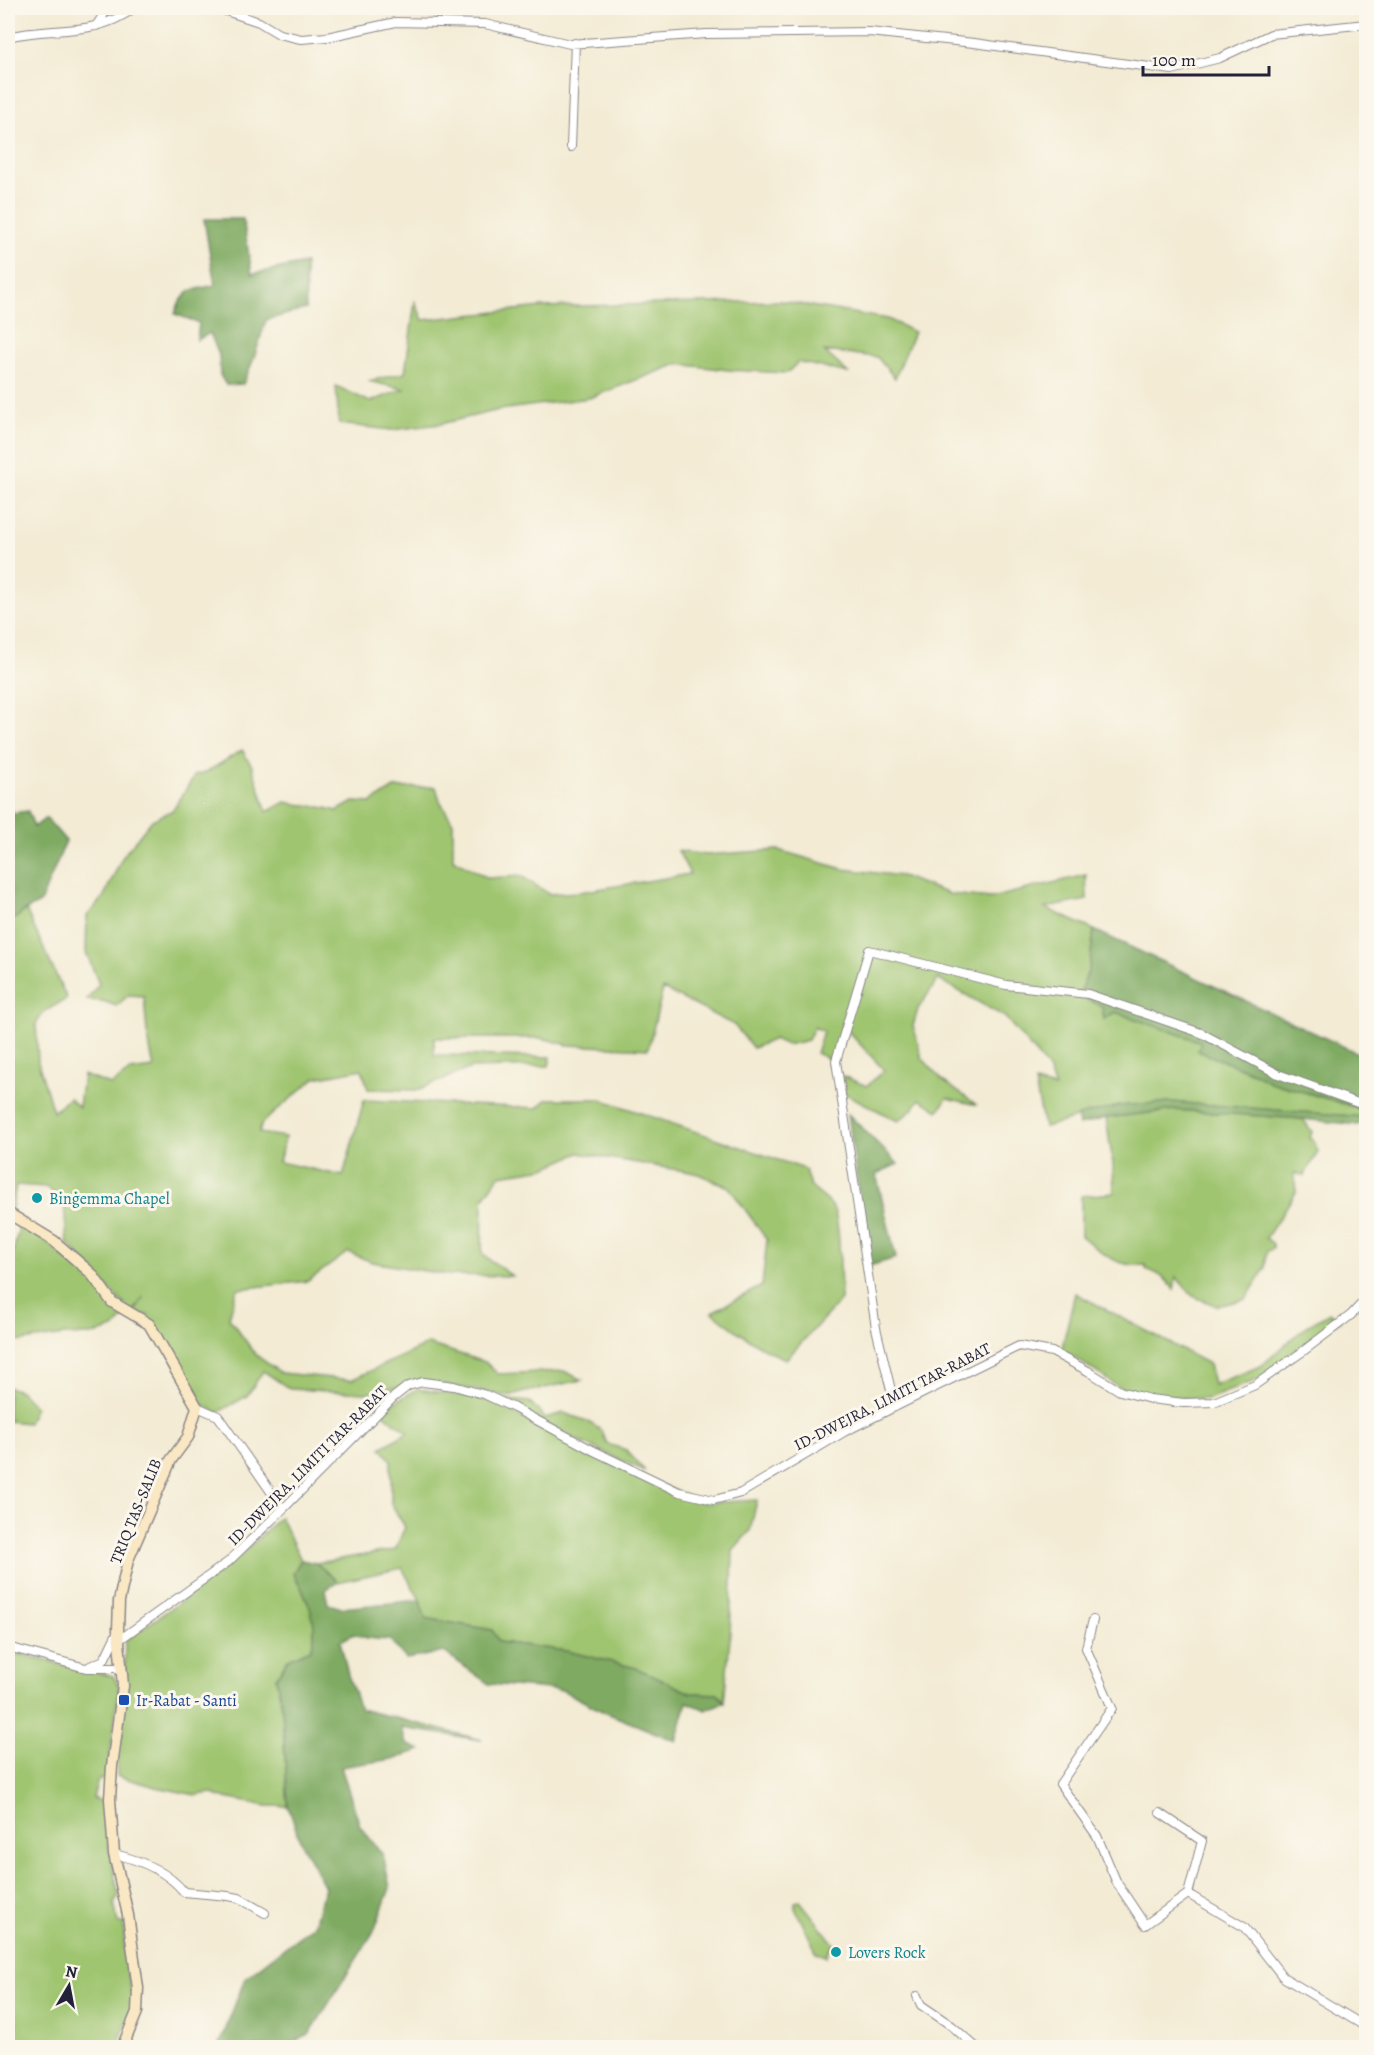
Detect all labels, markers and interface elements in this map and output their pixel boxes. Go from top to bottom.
scale bar [1143,39,1269,77]
text: 100 m [1152,48,1196,72]
place label: Binġemma Chapel [49,1188,170,1210]
marker: Binġemma Chapel [30,1191,44,1205]
street label: ID-DWEJRA, LIMITI TAR-RABAT [790,1337,995,1456]
street label: ID-DWEJRA, LIMITI TAR-RABAT [223,1381,393,1551]
street label: TRIQ TAS-SALIB [105,1455,167,1567]
place label: Ir-Rabat - Santi [136,1690,237,1712]
marker: Ir-Rabat - Santi [117,1693,131,1707]
place label: Lovers Rock [848,1942,926,1964]
marker: Lovers Rock [829,1945,843,1959]
north arrow [39,1956,99,2016]
text: N [64,1960,79,1984]

